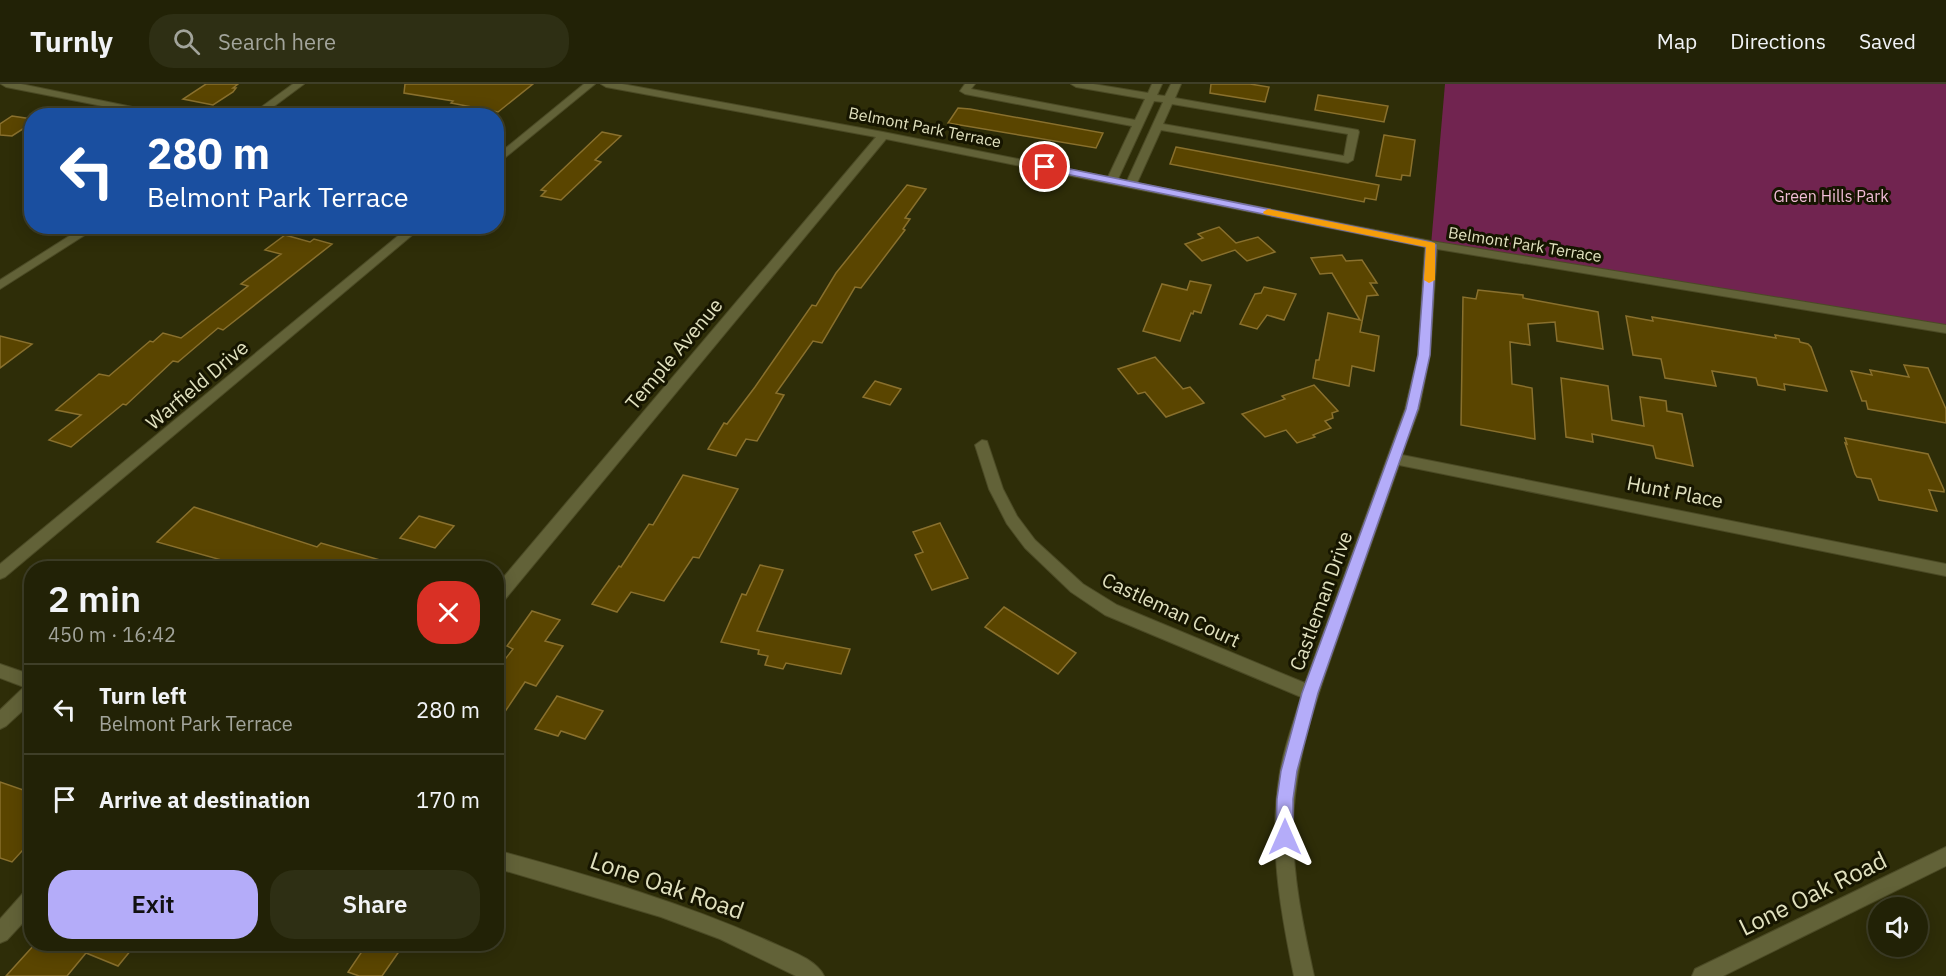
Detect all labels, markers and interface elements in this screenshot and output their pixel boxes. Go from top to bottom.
search box [149,14,569,68]
text: Turnly [30,23,113,60]
icon: search [170,25,203,58]
text: Search here [218,27,336,56]
text: Map [1657,27,1697,55]
text: Directions [1730,27,1826,55]
text: Saved [1859,27,1916,55]
street label: Belmont Park Terrace [847,102,1003,152]
text: 280 m [147,126,270,181]
icon: left [48,132,126,210]
pin [1019,141,1070,192]
icon: arrive [1028,150,1061,183]
text: Belmont Park Terrace [147,179,409,214]
park label: Green Hills Park [1773,186,1889,206]
street label: Belmont Park Terrace [1447,222,1603,266]
street label: Temple Avenue [619,292,728,415]
street label: Warfield Drive [140,334,254,436]
street label: Hunt Place [1625,469,1726,514]
street label: Castleman Drive [1283,527,1358,674]
street label: Castleman Court [1098,566,1245,653]
text: 2 min [48,575,141,622]
button: close [417,581,480,644]
text: 450 m · 16:42 [48,621,176,648]
text: Turn left [99,681,187,710]
icon: left [48,693,81,726]
text: 280 m [416,695,480,724]
text: Belmont Park Terrace [99,710,293,737]
icon: arrive [48,783,81,816]
text: Arrive at destination [99,785,310,814]
text: 170 m [416,785,480,814]
position arrow [1253,805,1317,869]
street label: Lone Oak Road [1733,843,1892,943]
street label: Lone Oak Road [586,844,749,926]
button: Exit [48,870,258,939]
button: Share [270,870,480,939]
map controls [1868,897,1928,957]
button: sound [1868,897,1928,957]

